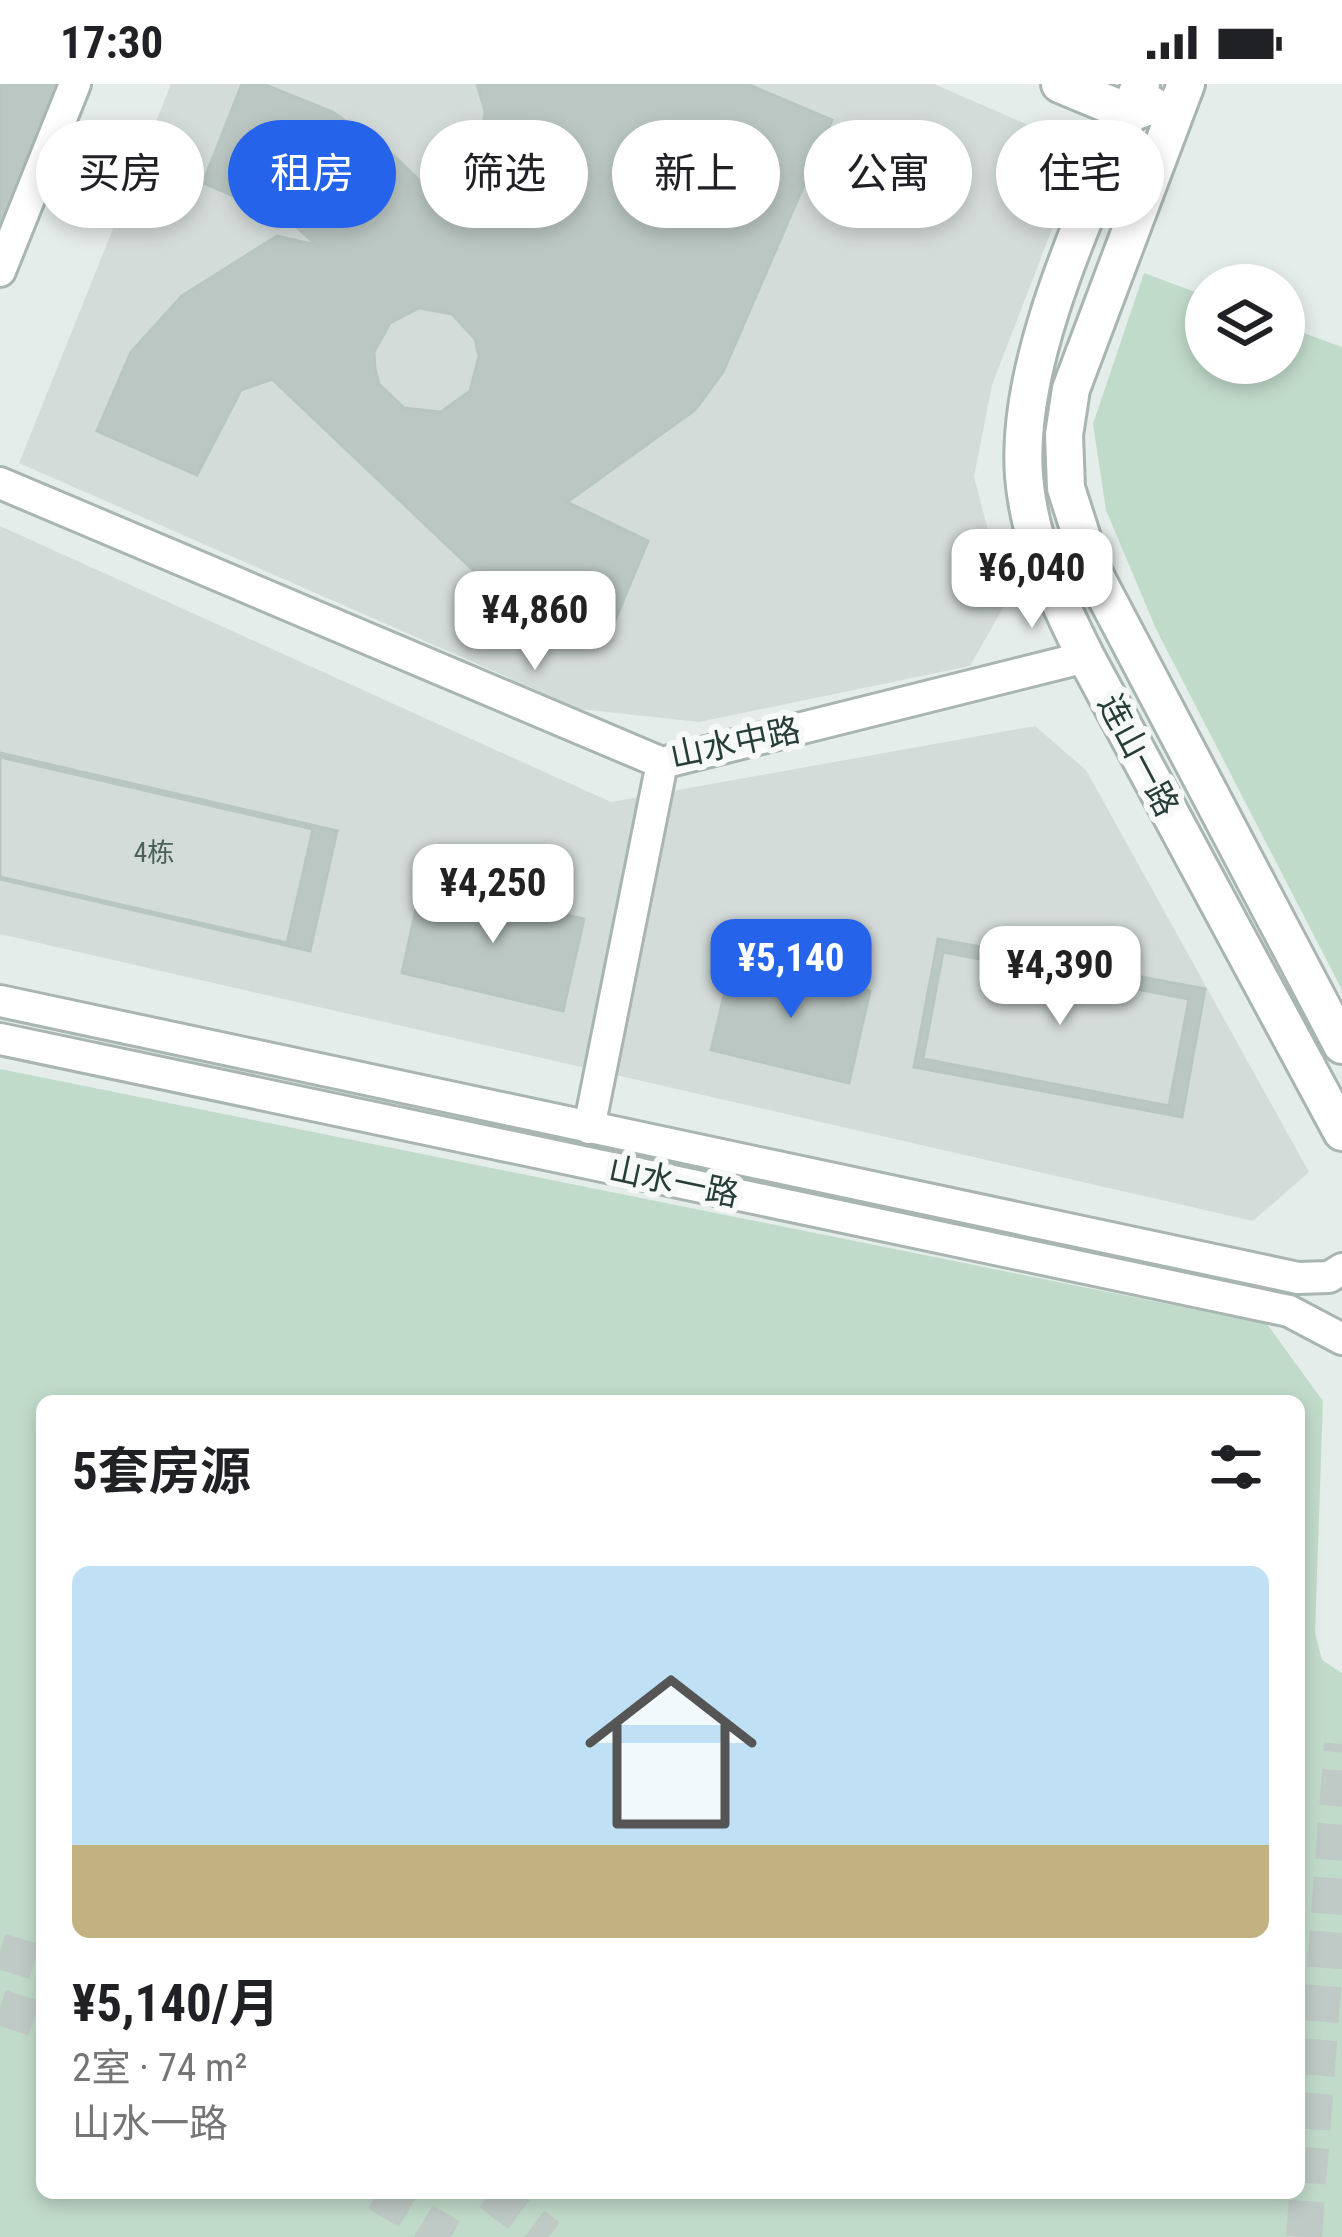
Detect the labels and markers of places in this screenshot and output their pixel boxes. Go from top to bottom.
pin: ¥6,040 [934,529,1130,631]
pin: ¥4,860 [437,571,633,673]
pin: ¥4,250 [395,844,591,946]
pin: ¥5,140 [693,919,889,1021]
pin: ¥4,390 [962,926,1158,1028]

